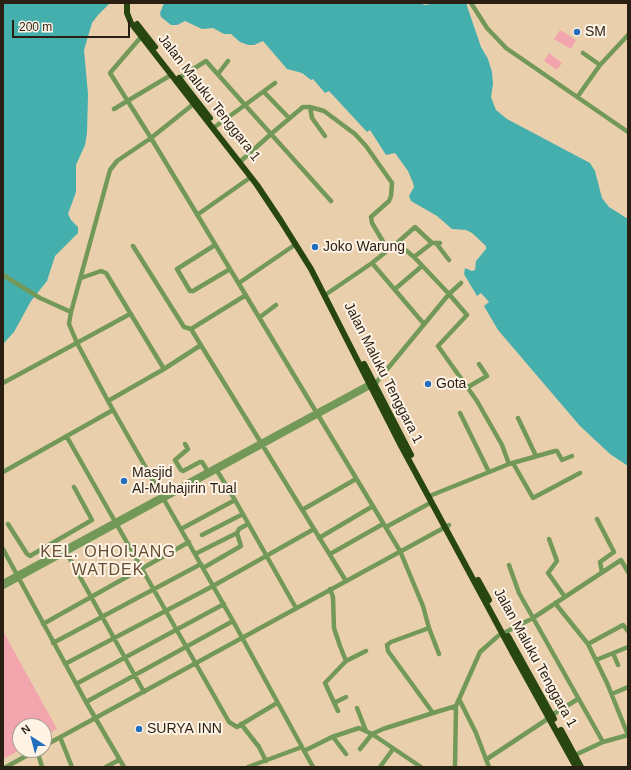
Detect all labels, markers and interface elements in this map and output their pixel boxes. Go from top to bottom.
scale bar [14,12,132,38]
text: 200 m [19,20,52,34]
place label: SM [585,24,606,40]
marker: SM [572,27,582,37]
street label: Jalan Maluku Tenggara 1 [154,31,264,165]
place label: Joko Warung [323,239,405,255]
marker: Joko Warung [310,242,320,252]
street label: Jalan Maluku Tenggara 1 [340,299,426,447]
place label: Gota [436,376,466,392]
marker: Gota [423,379,433,389]
place label: Masjid Al-Muhajirin Tual [132,465,237,498]
marker: Masjid Al-Muhajirin Tual [119,476,129,486]
district label: KEL. OHOIJANG WATDEK [40,543,176,581]
street label: Jalan Maluku Tenggara 1 [490,586,580,730]
north arrow [12,718,52,758]
place label: SURYA INN [147,721,222,737]
text: N [19,722,32,736]
marker: SURYA INN [134,724,144,734]

